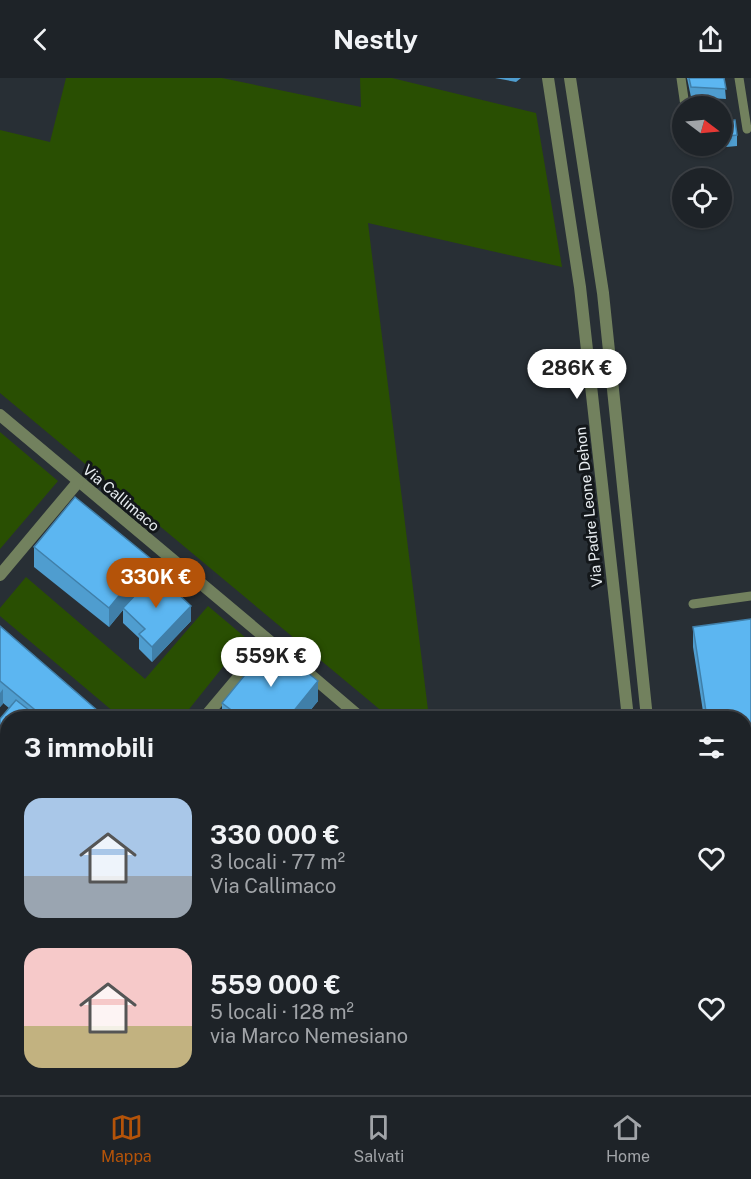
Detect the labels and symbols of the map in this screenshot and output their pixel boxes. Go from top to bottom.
north arrow [672,96,732,156]
pin: 286K € [528,349,626,400]
street label: Via Padre Leone Dehon [572,426,605,588]
street label: Via Callimaco [80,461,163,535]
pin: 330K € [107,558,205,609]
pin: 559K € [222,637,320,688]

